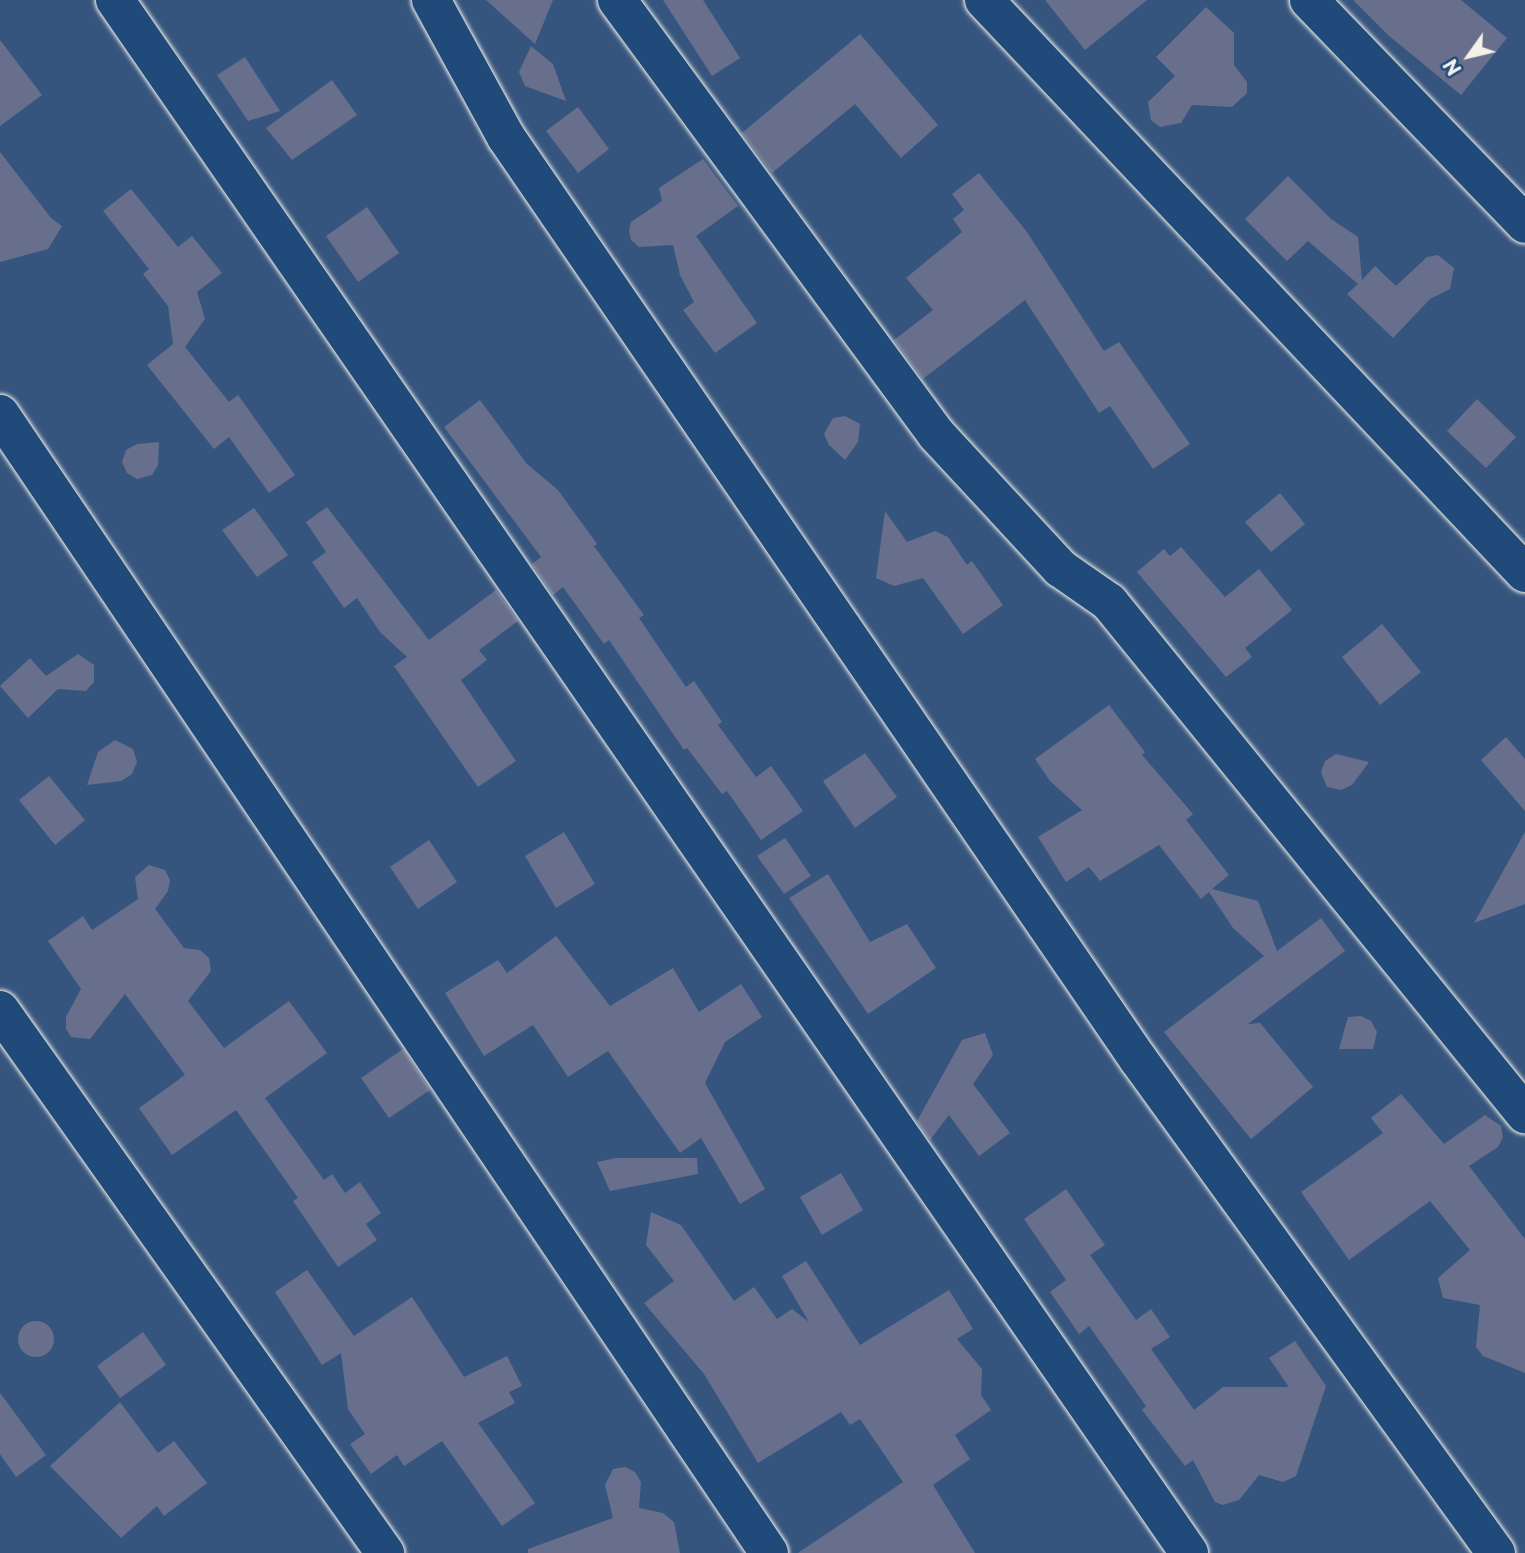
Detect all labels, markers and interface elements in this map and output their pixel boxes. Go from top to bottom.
north arrow [1434,21,1504,91]
text: N [1436,54,1467,82]

